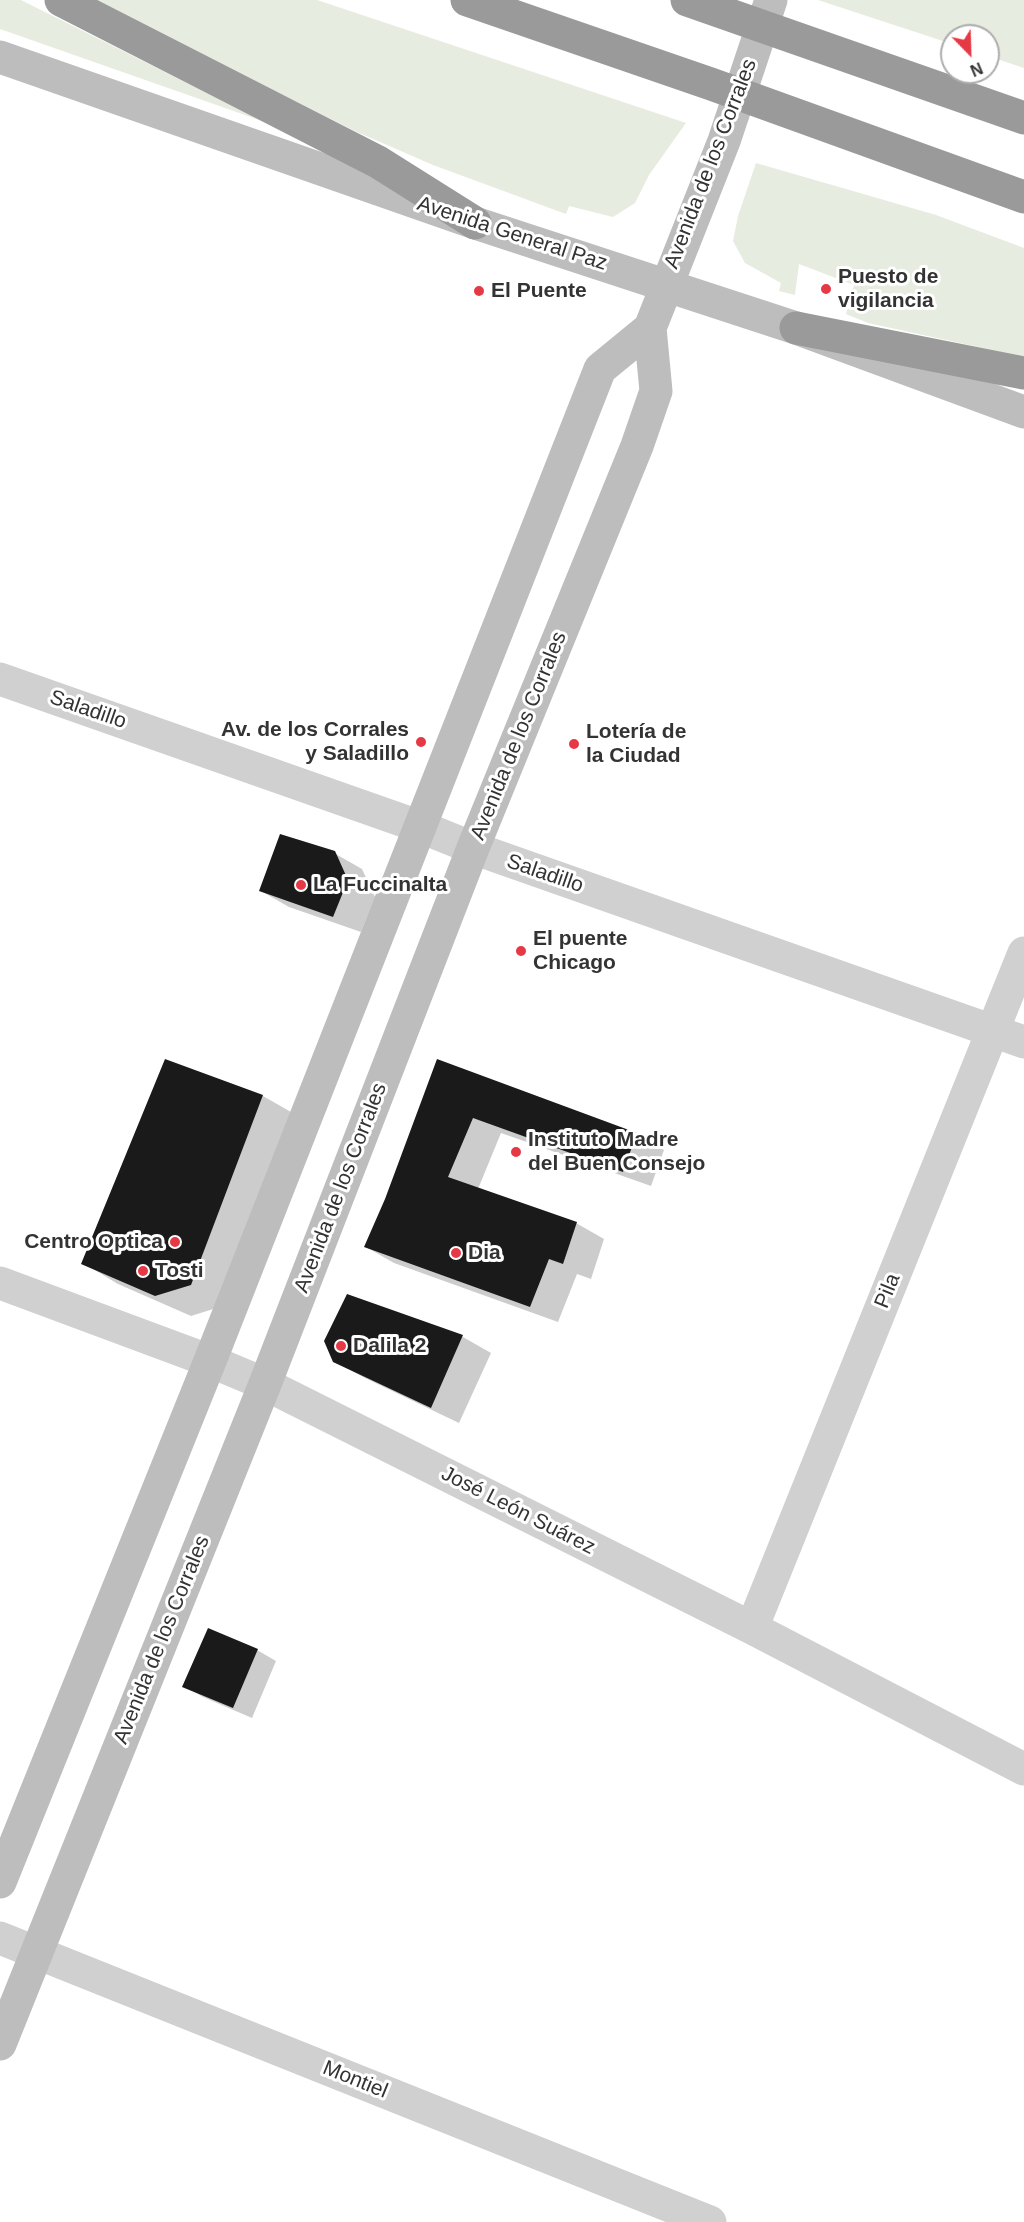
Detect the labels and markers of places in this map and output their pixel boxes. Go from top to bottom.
place label: Puesto de vigilancia [838,264,938,314]
place label: El Puente [491,278,587,304]
marker: Puesto de vigilancia [819,282,833,296]
marker: El Puente [472,284,486,298]
place label: Av. de los Corrales y Saladillo [221,717,409,767]
place label: Lotería de la Ciudad [586,719,686,769]
marker: Av. de los Corrales y Saladillo [414,735,428,749]
marker: Lotería de la Ciudad [567,737,581,751]
place label: La Fuccinalta [313,872,447,898]
marker: La Fuccinalta [294,878,308,892]
place label: El puente Chicago [533,926,628,976]
marker: El puente Chicago [514,944,528,958]
place label: Instituto Madre del Buen Consejo [528,1127,705,1177]
marker: Instituto Madre del Buen Consejo [509,1145,523,1159]
place label: Centro Optica [24,1229,163,1255]
marker: Centro Optica [168,1235,182,1249]
place label: Dia [468,1240,501,1266]
marker: Dia [449,1246,463,1260]
place label: Tosti [155,1258,204,1284]
marker: Tosti [136,1264,150,1278]
place label: Dalila 2 [353,1333,427,1359]
marker: Dalila 2 [334,1339,348,1353]

